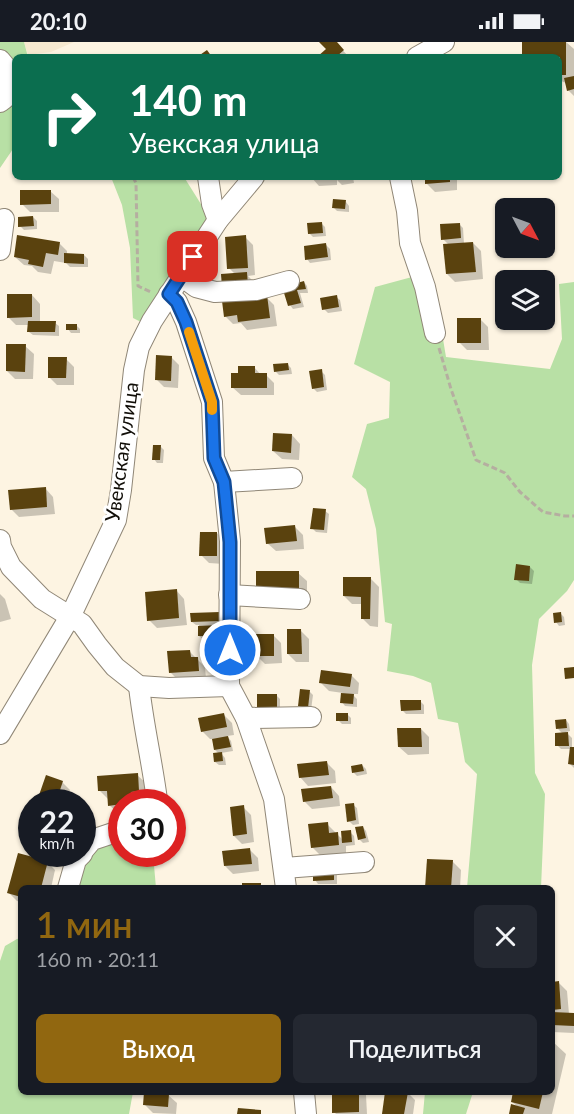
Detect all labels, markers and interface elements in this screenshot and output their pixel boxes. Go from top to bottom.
text: 20:10 [30,8,87,35]
text: 140 m [129,75,247,125]
icon: right [30,78,108,156]
text: Увекская улица [129,126,319,159]
north arrow [495,198,555,258]
map controls [495,198,555,330]
pin [167,231,218,282]
icon: arrive [176,240,209,273]
button: layers [495,270,555,330]
street label: Увекская улица [99,380,143,523]
position arrow [198,618,262,682]
speed limit sign: 30 [108,789,186,867]
text: 22 [40,803,74,839]
text: km/h [39,834,75,852]
text: 1 мин [36,902,133,946]
button: close [474,905,537,968]
text: 160 m · 20:11 [36,947,159,971]
button: Выход [36,1014,281,1083]
button: Поделиться [293,1014,537,1083]

